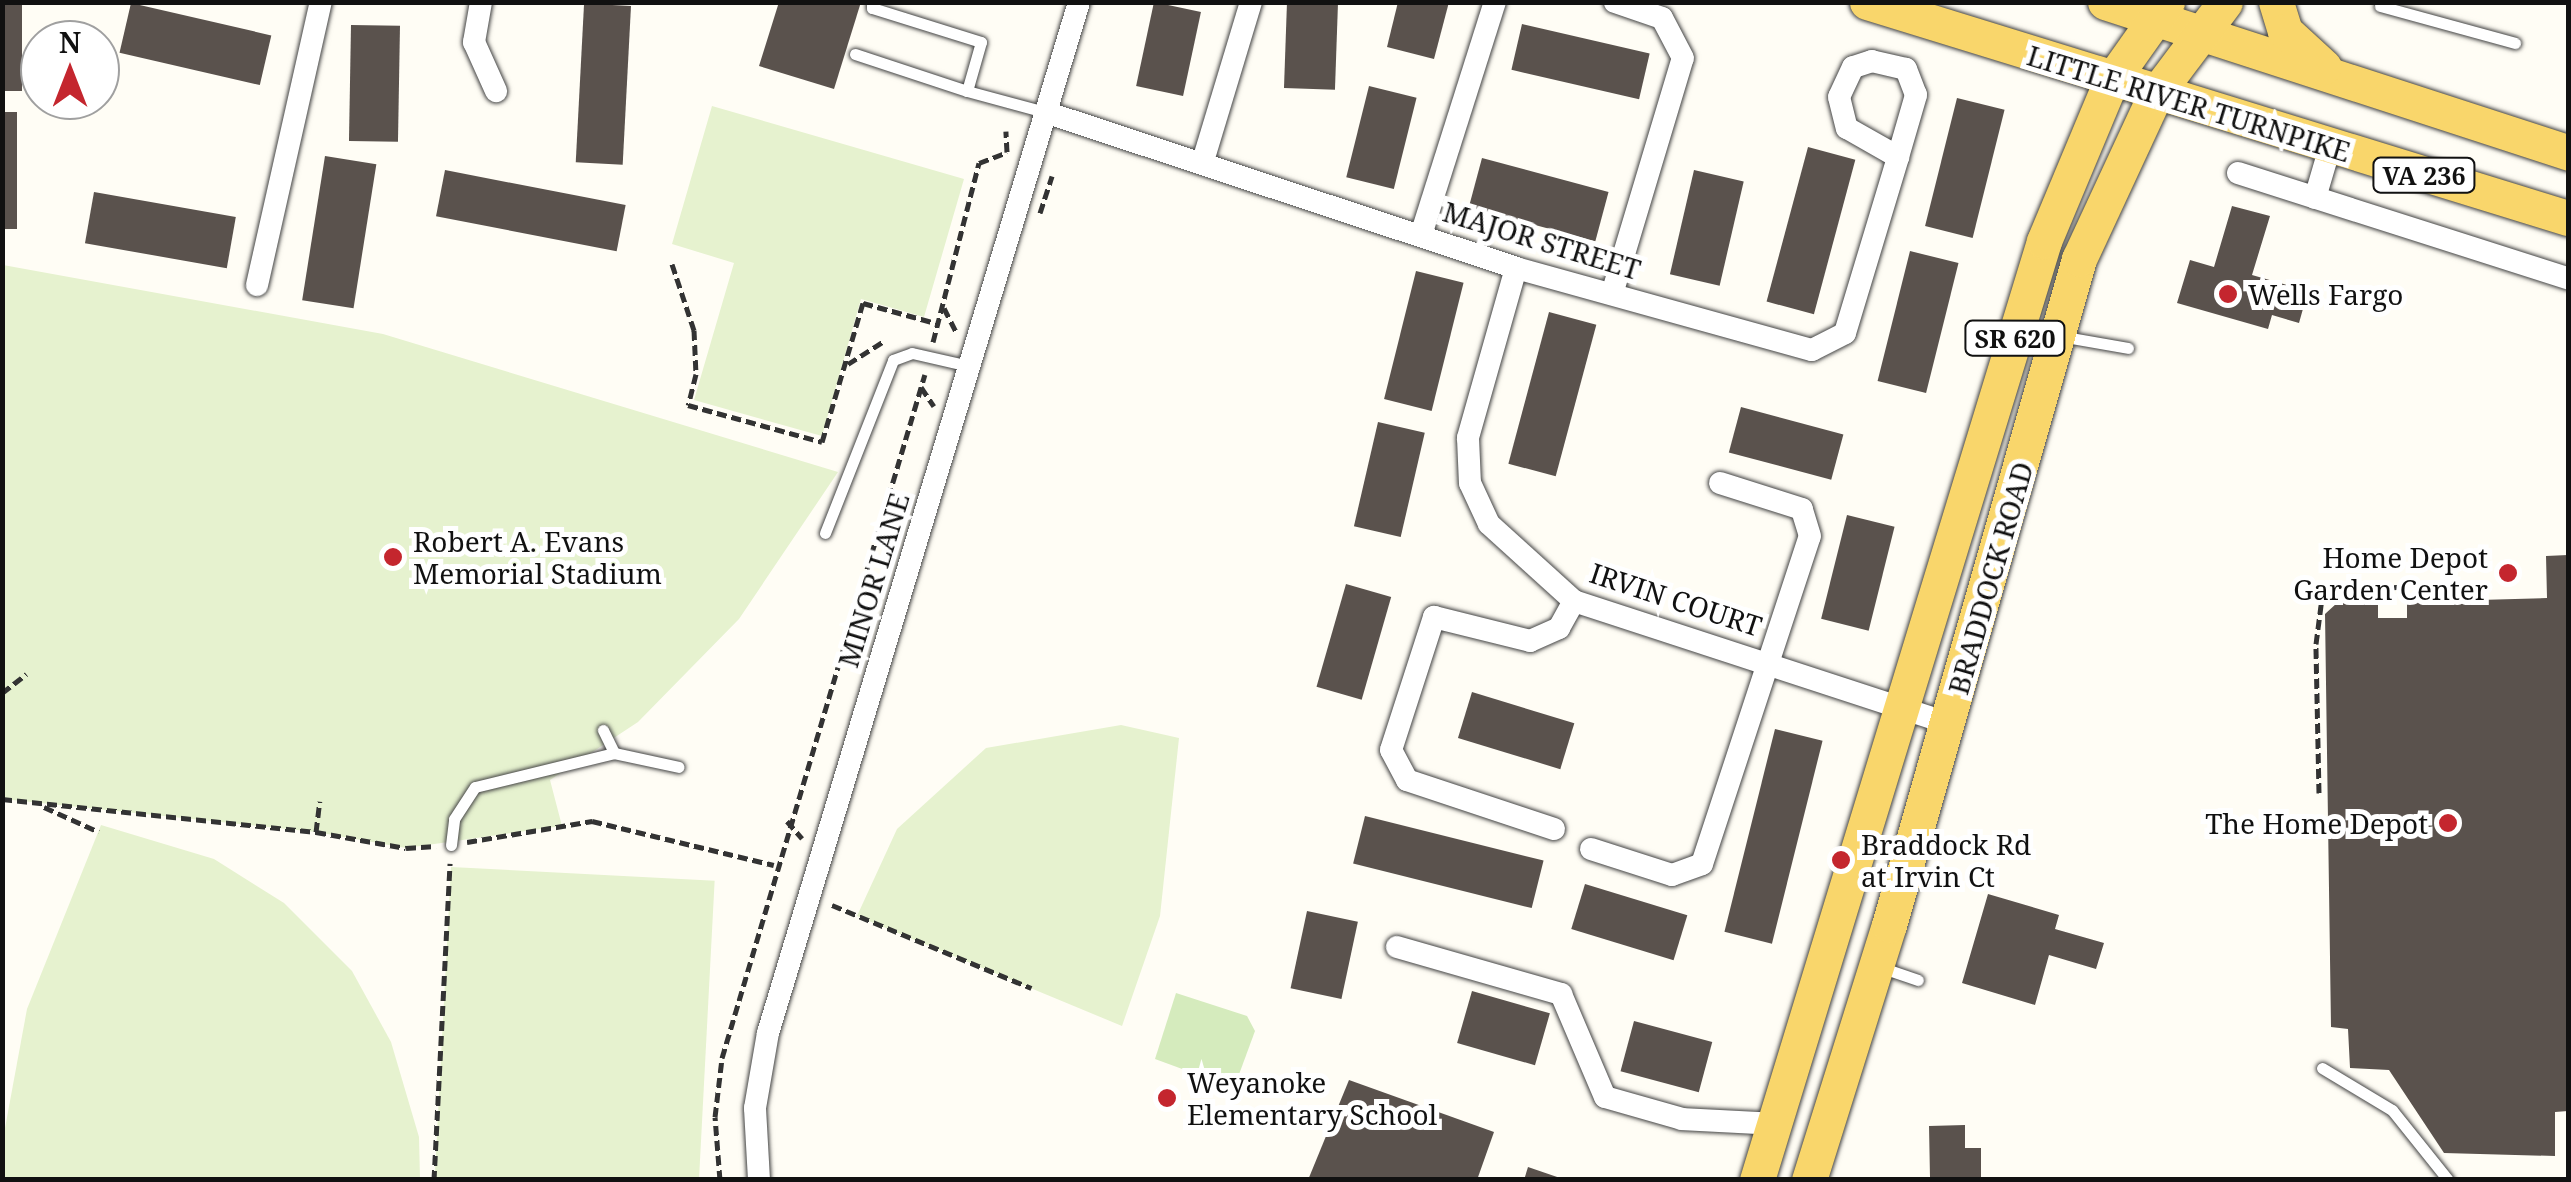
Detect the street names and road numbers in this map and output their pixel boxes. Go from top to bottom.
street label: LITTLE RIVER TURNPIKE [2023,38,2355,168]
road number: VA 236 [2372,155,2476,195]
street label: MAJOR STREET [1439,194,1645,286]
road number: SR 620 [1962,318,2068,358]
street label: BRADDOCK ROAD [1941,458,2039,698]
street label: MINOR LANE [831,489,915,671]
street label: IRVIN COURT [1586,555,1766,643]

